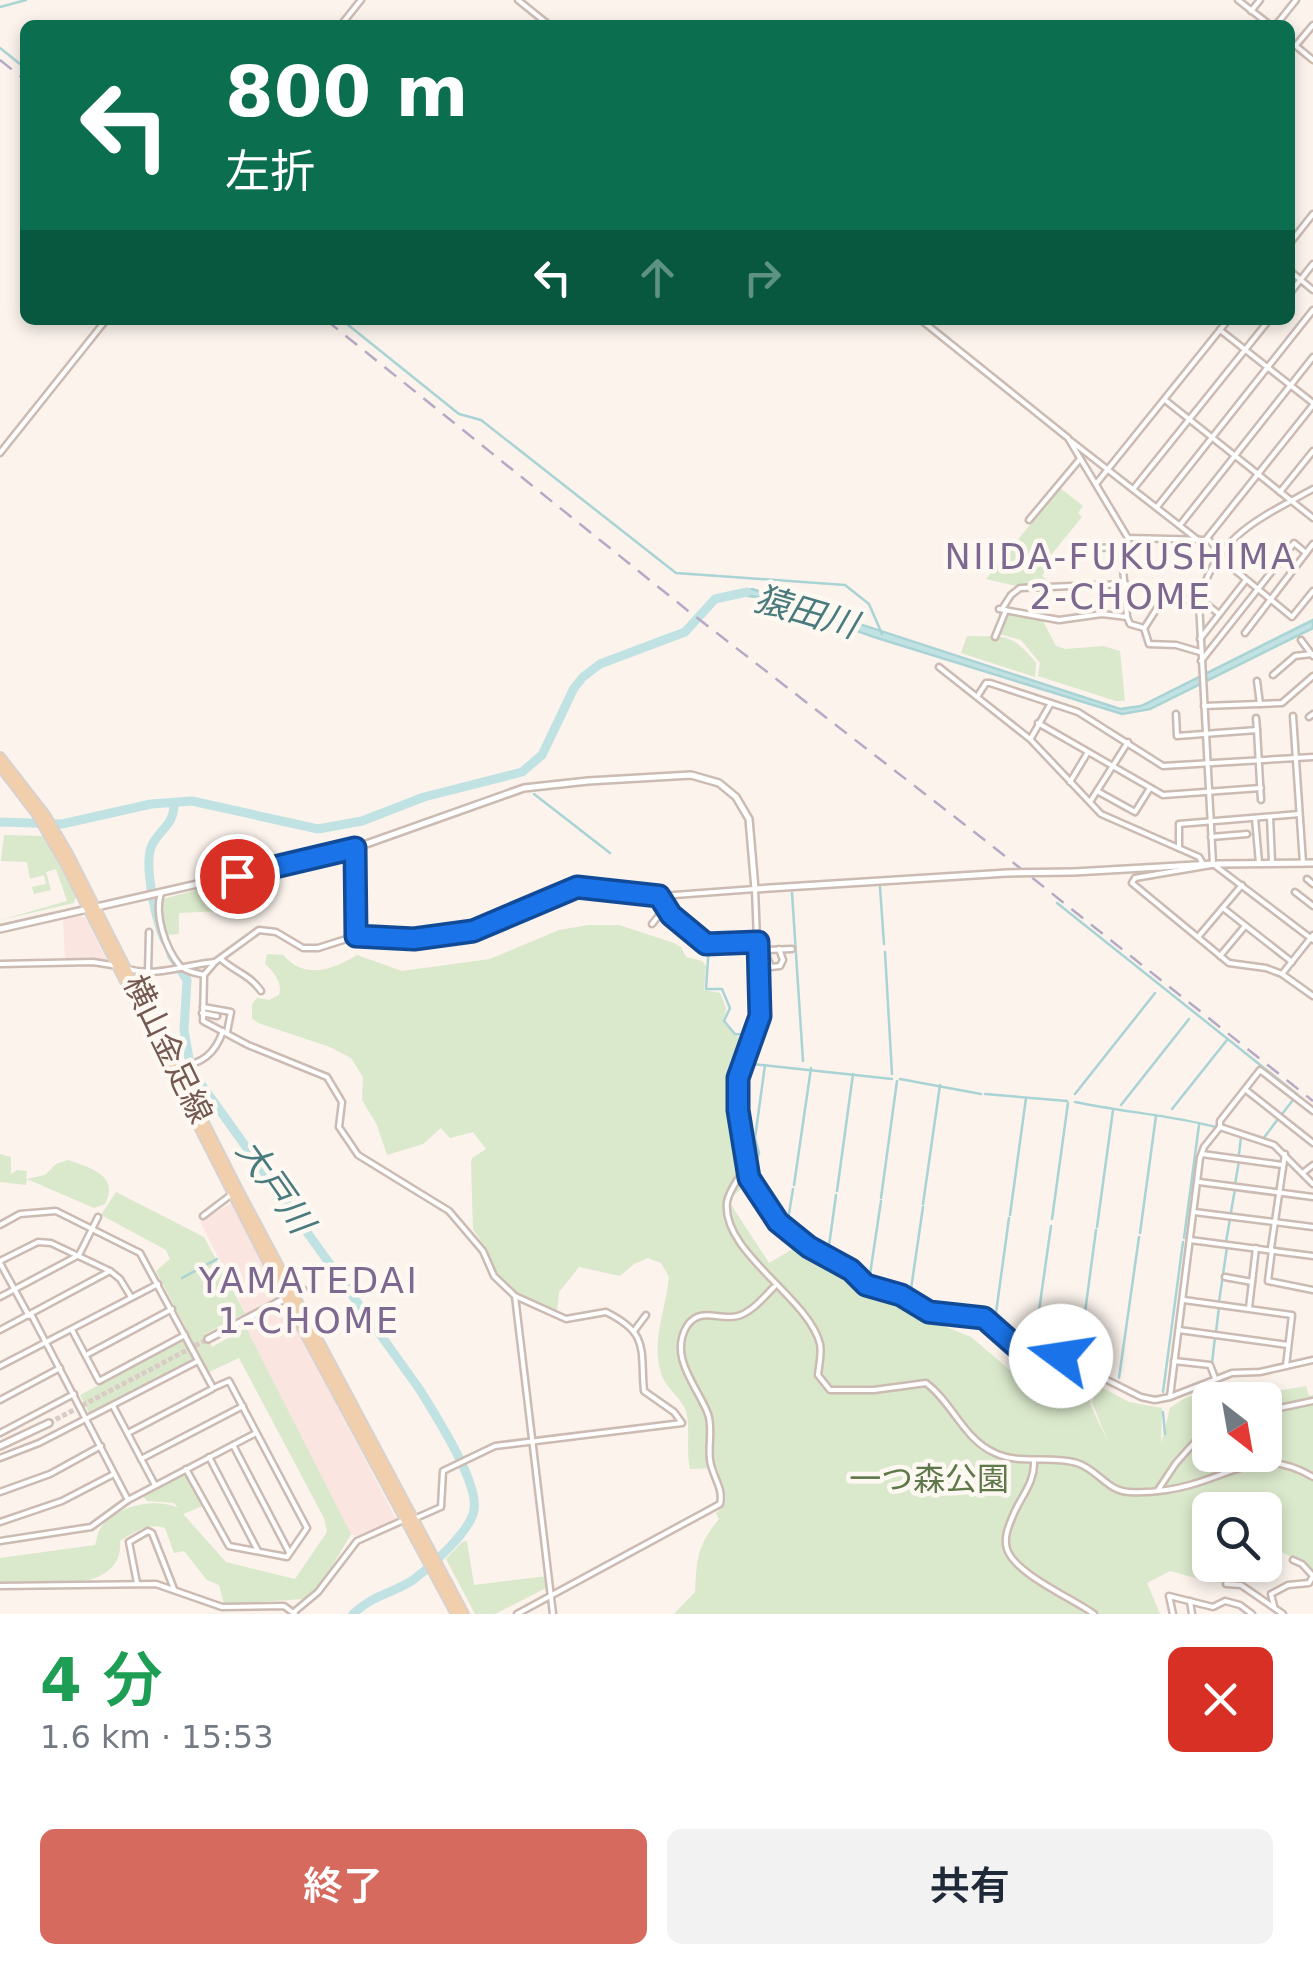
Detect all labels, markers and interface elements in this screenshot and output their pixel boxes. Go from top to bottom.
text: 800 m [225,51,468,133]
icon: left [60,60,190,190]
text: 左折 [225,145,315,198]
icon: left [525,250,580,305]
icon: ahead [630,250,685,305]
icon: right [735,250,790,305]
district label: NIIDA-FUKUSHIMA 2-CHOME [945,537,1297,617]
water label: 猿田川 [750,578,866,647]
pin [195,834,280,919]
icon: arrive [210,849,265,904]
street label: 横山金足線 [116,969,220,1129]
water label: 大戸川 [228,1132,324,1244]
district label: YAMATEDAI 1-CHOME [198,1261,419,1341]
position arrow [1009,1304,1113,1408]
north arrow [1192,1382,1282,1472]
map controls [1192,1382,1282,1582]
park label: 一つ森公園 [849,1460,1009,1498]
button: search [1192,1492,1282,1582]
text: 4 分 [40,1645,163,1715]
button: close [1168,1647,1273,1752]
text: 1.6 km · 15:53 [40,1718,274,1756]
button: 終了 [40,1829,647,1944]
button: 共有 [667,1829,1273,1944]

